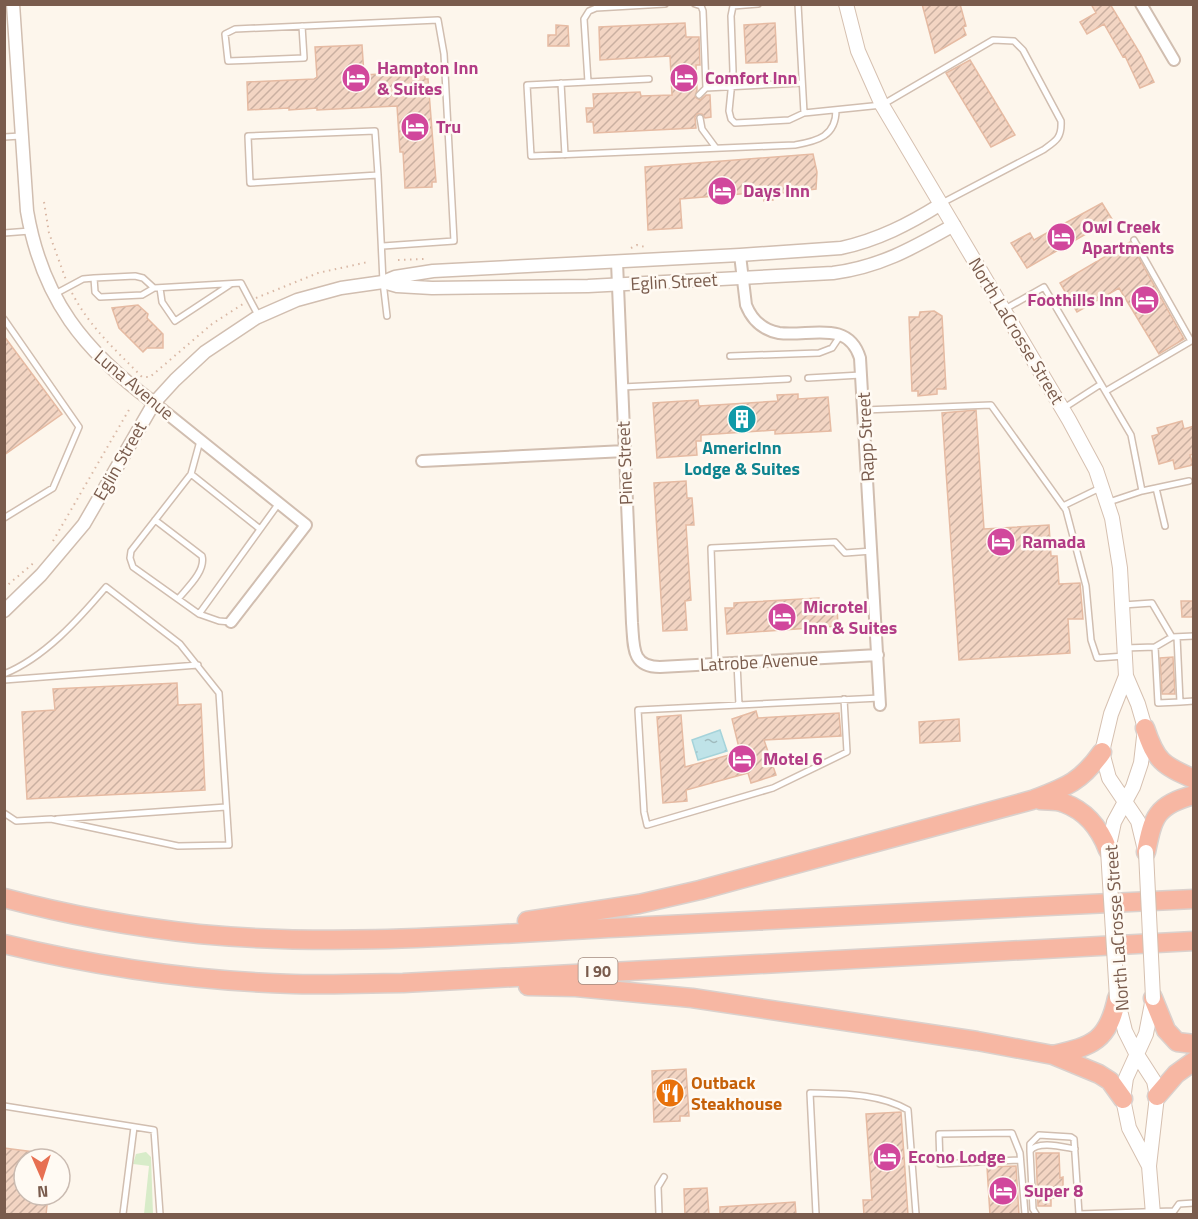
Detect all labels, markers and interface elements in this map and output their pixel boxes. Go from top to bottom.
place label: Hampton Inn & Suites [377,54,478,102]
hotel icon: Hampton Inn & Suites [340,62,372,94]
hotel icon: Comfort Inn [668,62,700,94]
place label: Comfort Inn [705,64,798,91]
hotel icon: Tru [399,111,431,143]
place label: Tru [436,113,461,140]
hotel icon: Days Inn [706,175,738,207]
place label: Days Inn [743,177,810,204]
place label: Owl Creek Apartments [1082,213,1174,261]
hotel icon: Owl Creek Apartments [1045,221,1077,253]
street label: North LaCrosse Street [962,252,1071,410]
street label: Eglin Street [630,266,719,297]
hotel icon: Foothills Inn [1129,284,1161,316]
place label: Foothills Inn [1027,286,1124,313]
street label: Luna Avenue [88,343,180,426]
street label: Rapp Street [850,391,881,482]
building icon: AmericInn Lodge & Suites [726,403,758,435]
street label: Eglin Street [86,416,153,505]
street label: Pine Street [610,420,639,505]
place label: AmericInn Lodge & Suites [684,434,800,482]
hotel icon: Ramada [985,526,1017,558]
place label: Ramada [1022,528,1086,555]
place label: Microtel Inn & Suites [803,593,897,641]
hotel icon: Microtel Inn & Suites [766,601,798,633]
street label: Latrobe Avenue [699,645,819,678]
hotel icon: Motel 6 [726,743,758,775]
place label: Motel 6 [763,745,823,772]
street label: North LaCrosse Street [1097,843,1136,1012]
road number: I 90 [578,958,618,984]
place label: Outback Steakhouse [691,1069,782,1117]
restaurant icon: Outback Steakhouse [654,1077,686,1109]
hotel icon: Econo Lodge [871,1141,903,1173]
place label: Econo Lodge [908,1143,1006,1170]
north arrow [12,1147,72,1207]
hotel icon: Super 8 [987,1175,1019,1207]
place label: Super 8 [1024,1177,1083,1204]
text: N [37,1180,49,1204]

